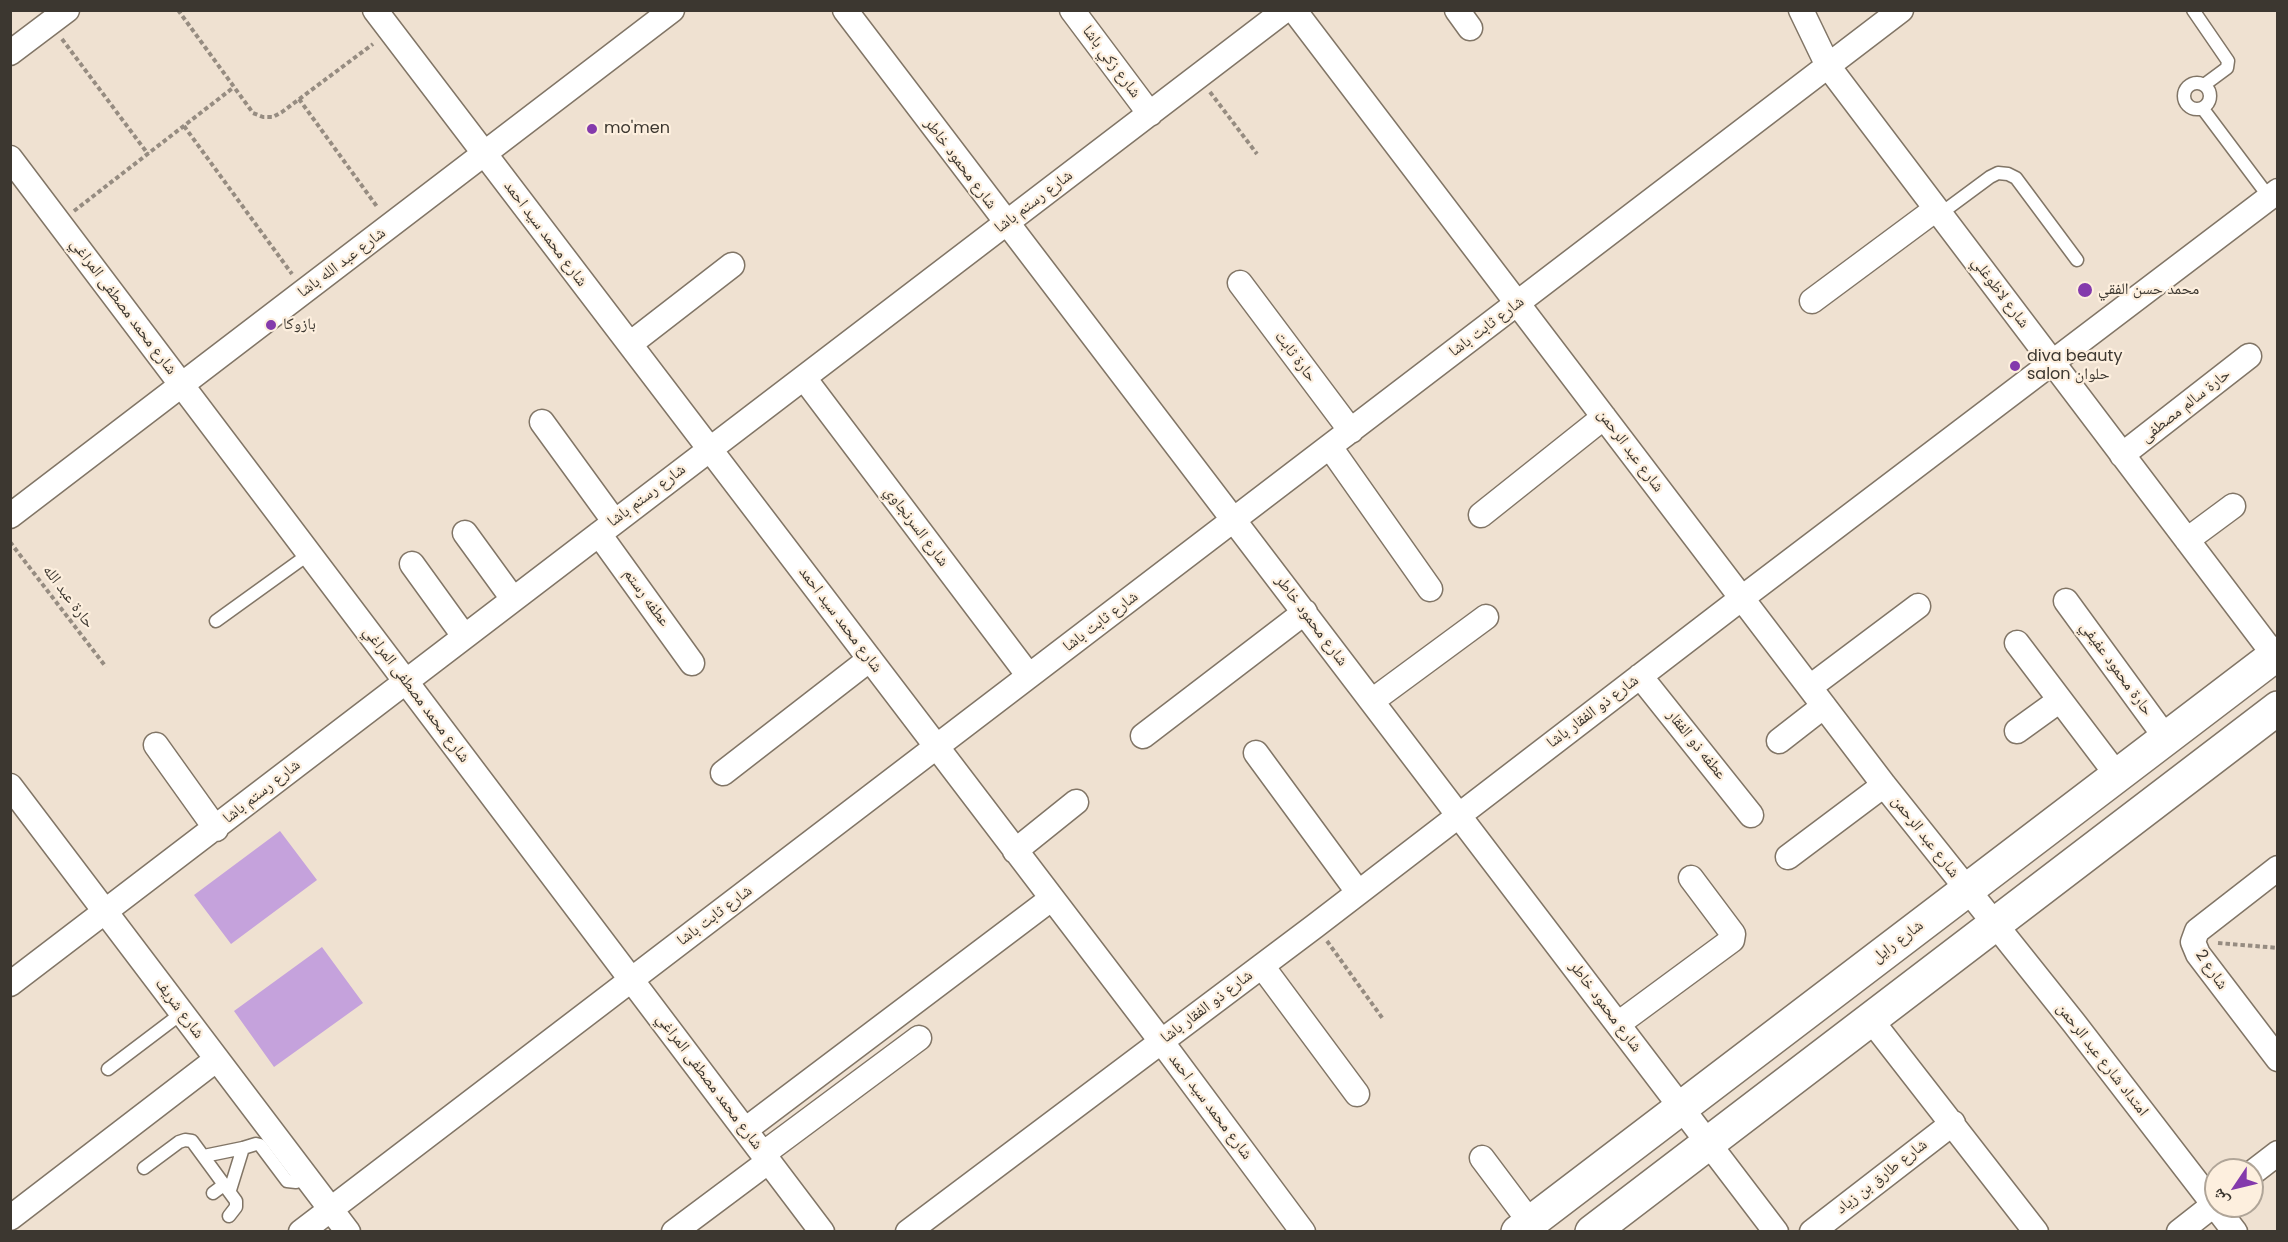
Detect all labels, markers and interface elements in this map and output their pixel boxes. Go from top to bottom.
street label: شارع زكي باشا [1078,22,1144,102]
street label: شارع محمود خاطر [920,115,1000,213]
place label: mo'men [604,119,670,139]
marker: mo'men [585,122,599,136]
street label: شارع رستم باشا [991,166,1077,238]
street label: شارع محمد سيد احمد [499,177,591,291]
street label: شارع عبد الله باشا [294,224,390,302]
street label: شارع محمد مصطفى المراغي [66,235,180,379]
street label: شارع لاظوغلي [1967,254,2033,332]
place label: محمد حسن الفقي [2098,280,2199,300]
marker: محمد حسن الفقي [2076,281,2094,299]
street label: شارع ثابت باشا [1446,293,1528,361]
place label: بازوكا [283,315,316,335]
marker: بازوكا [264,318,278,332]
street label: حارة ثابت [1270,328,1320,386]
place label: diva beauty salon حلوان [2027,347,2122,385]
marker: diva beauty salon حلوان [2008,359,2022,373]
street label: حارة سالم مصطفى [2137,365,2235,447]
street label: شارع عبد الرحمن [1593,406,1667,496]
street label: شارع رستم باشا [604,460,690,532]
street label: شارع السرنجاوي [880,483,952,571]
street label: حارة عبد الله [38,562,98,632]
street label: شارع محمد سيد احمد [794,563,886,677]
street label: عطفه رستم [619,565,673,631]
street label: شارع محمود خاطر [1271,572,1351,670]
street label: شارع ثابت باشا [1060,588,1142,656]
street label: حارة محمود عفيفي [2076,618,2156,720]
street label: شارع محمد مصطفى المراغي [359,623,473,767]
street label: شارع ذو الفقار باشا [1543,671,1643,753]
street label: عطفه ذو الفقار [1662,706,1730,784]
street label: شارع رستم باشا [219,756,305,828]
street label: شارع عبد الرحمن [1887,792,1963,882]
street label: شارع ثابت باشا [674,882,756,950]
street label: شارع رايل [1868,916,1928,968]
street label: شارع 2 [2191,947,2231,993]
street label: شارع محمود خاطر [1565,958,1645,1056]
street label: شارع ذو الفقار باشا [1157,966,1257,1048]
street label: شارع شريف [150,975,208,1043]
street label: امتداد شارع عبد الرحمن [2052,1000,2152,1120]
street label: شارع محمد مصطفى المراغي [652,1010,766,1154]
street label: شارع محمد سيد احمد [1164,1050,1256,1164]
street label: شارع طارق بن زياد [1833,1135,1931,1219]
north arrow [2204,1158,2264,1218]
text: ش [2206,1184,2235,1211]

